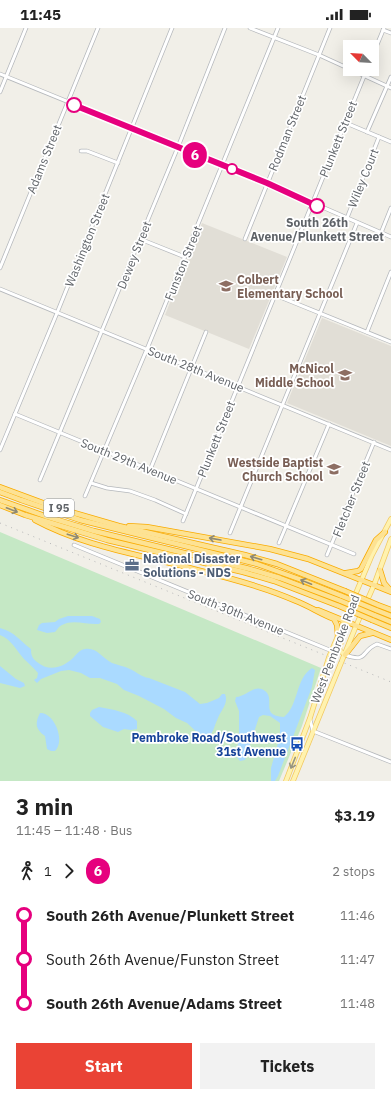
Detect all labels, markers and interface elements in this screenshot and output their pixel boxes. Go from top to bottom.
text: 11:45 [20,5,61,24]
north arrow [343,40,379,76]
map controls [343,40,379,76]
street label: Rodman Street [265,93,309,173]
unlabelled marker [66,97,82,113]
street label: Plunkett Street [316,99,360,179]
street label: Adams Street [23,122,65,196]
line badge: 6 [182,142,208,168]
text: 6 [191,146,199,164]
street label: Wiley Court [344,146,382,210]
unlabelled marker [226,163,238,175]
street label: Washington Street [61,191,113,289]
marker: South 26th Avenue/Plunkett Street [309,198,325,214]
place label: South 26th Avenue/Plunkett Street [250,215,384,244]
street label: Dewey Street [114,219,154,291]
street label: Funston Street [161,223,205,303]
place label: Colbert Elementary School [237,272,343,301]
school or university icon: Colbert Elementary School [218,278,234,294]
street label: South 28th Avenue [146,343,247,395]
place label: McNicol Middle School [255,361,334,390]
school or university icon: McNicol Middle School [337,367,353,383]
street label: Plunkett Street [194,399,238,479]
street label: South 29th Avenue [79,435,180,487]
place label: Westside Baptist Church School [227,455,323,484]
street label: Fletcher Street [329,459,373,539]
school or university icon: Westside Baptist Church School [326,461,342,477]
road number: I 95 [44,499,74,517]
one-way arrow [6,507,18,515]
one-way arrow [67,533,80,540]
one-way arrow [209,535,222,543]
place label: National Disaster Solutions - NDS [143,551,241,580]
one-way arrow [249,554,262,561]
office icon: National Disaster Solutions - NDS [124,557,140,573]
one-way arrow [301,577,313,585]
street label: South 30th Avenue [186,586,287,638]
street label: West Pembroke Road [307,593,363,705]
place label: Pembroke Road/Southwest 31st Avenue [131,730,286,759]
bus stop icon: Pembroke Road/Southwest 31st Avenue [289,736,305,752]
one-way arrow [288,756,296,768]
text: 3 min [16,792,73,821]
text: $3.19 [334,806,375,825]
text: 11:45 – 11:48 · Bus [16,822,132,839]
icon: walk [16,860,38,882]
icon: forward [58,860,80,882]
text: 6 [94,862,102,880]
text: 1 [44,863,52,880]
text: 2 stops [332,863,375,880]
text: South 26th Avenue/Plunkett Street [46,906,294,925]
text: 11:46 [340,907,375,924]
text: South 26th Avenue/Funston Street [46,950,279,969]
text: 11:47 [340,951,375,968]
text: South 26th Avenue/Adams Street [46,994,282,1013]
text: 11:48 [340,995,375,1012]
button: Start [16,1043,192,1089]
button: Tickets [200,1043,375,1089]

